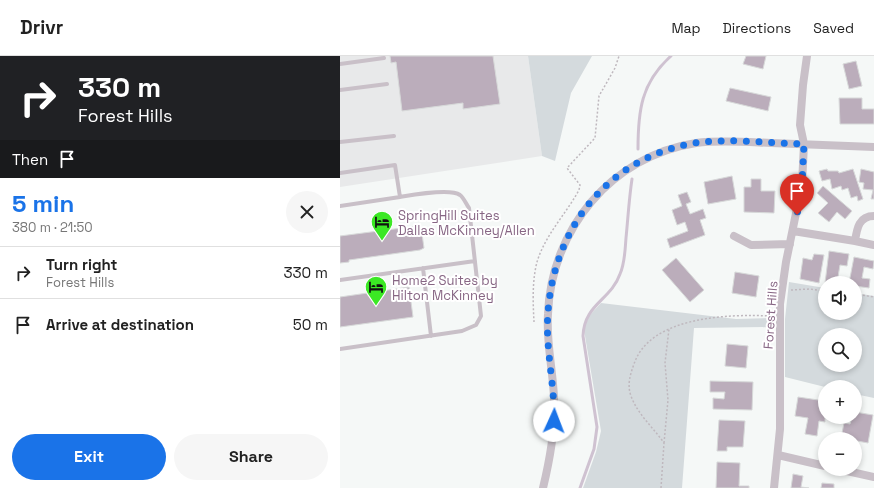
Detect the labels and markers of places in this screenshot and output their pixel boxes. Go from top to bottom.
pin [780,174,814,215]
place label: SpringHill Suites Dallas McKinney/Allen [398,207,535,239]
hotel icon: SpringHill Suites Dallas McKinney/Allen [369,209,395,242]
place label: Home2 Suites by Hilton McKinney [392,272,498,304]
hotel icon: Home2 Suites by Hilton McKinney [363,274,389,307]

